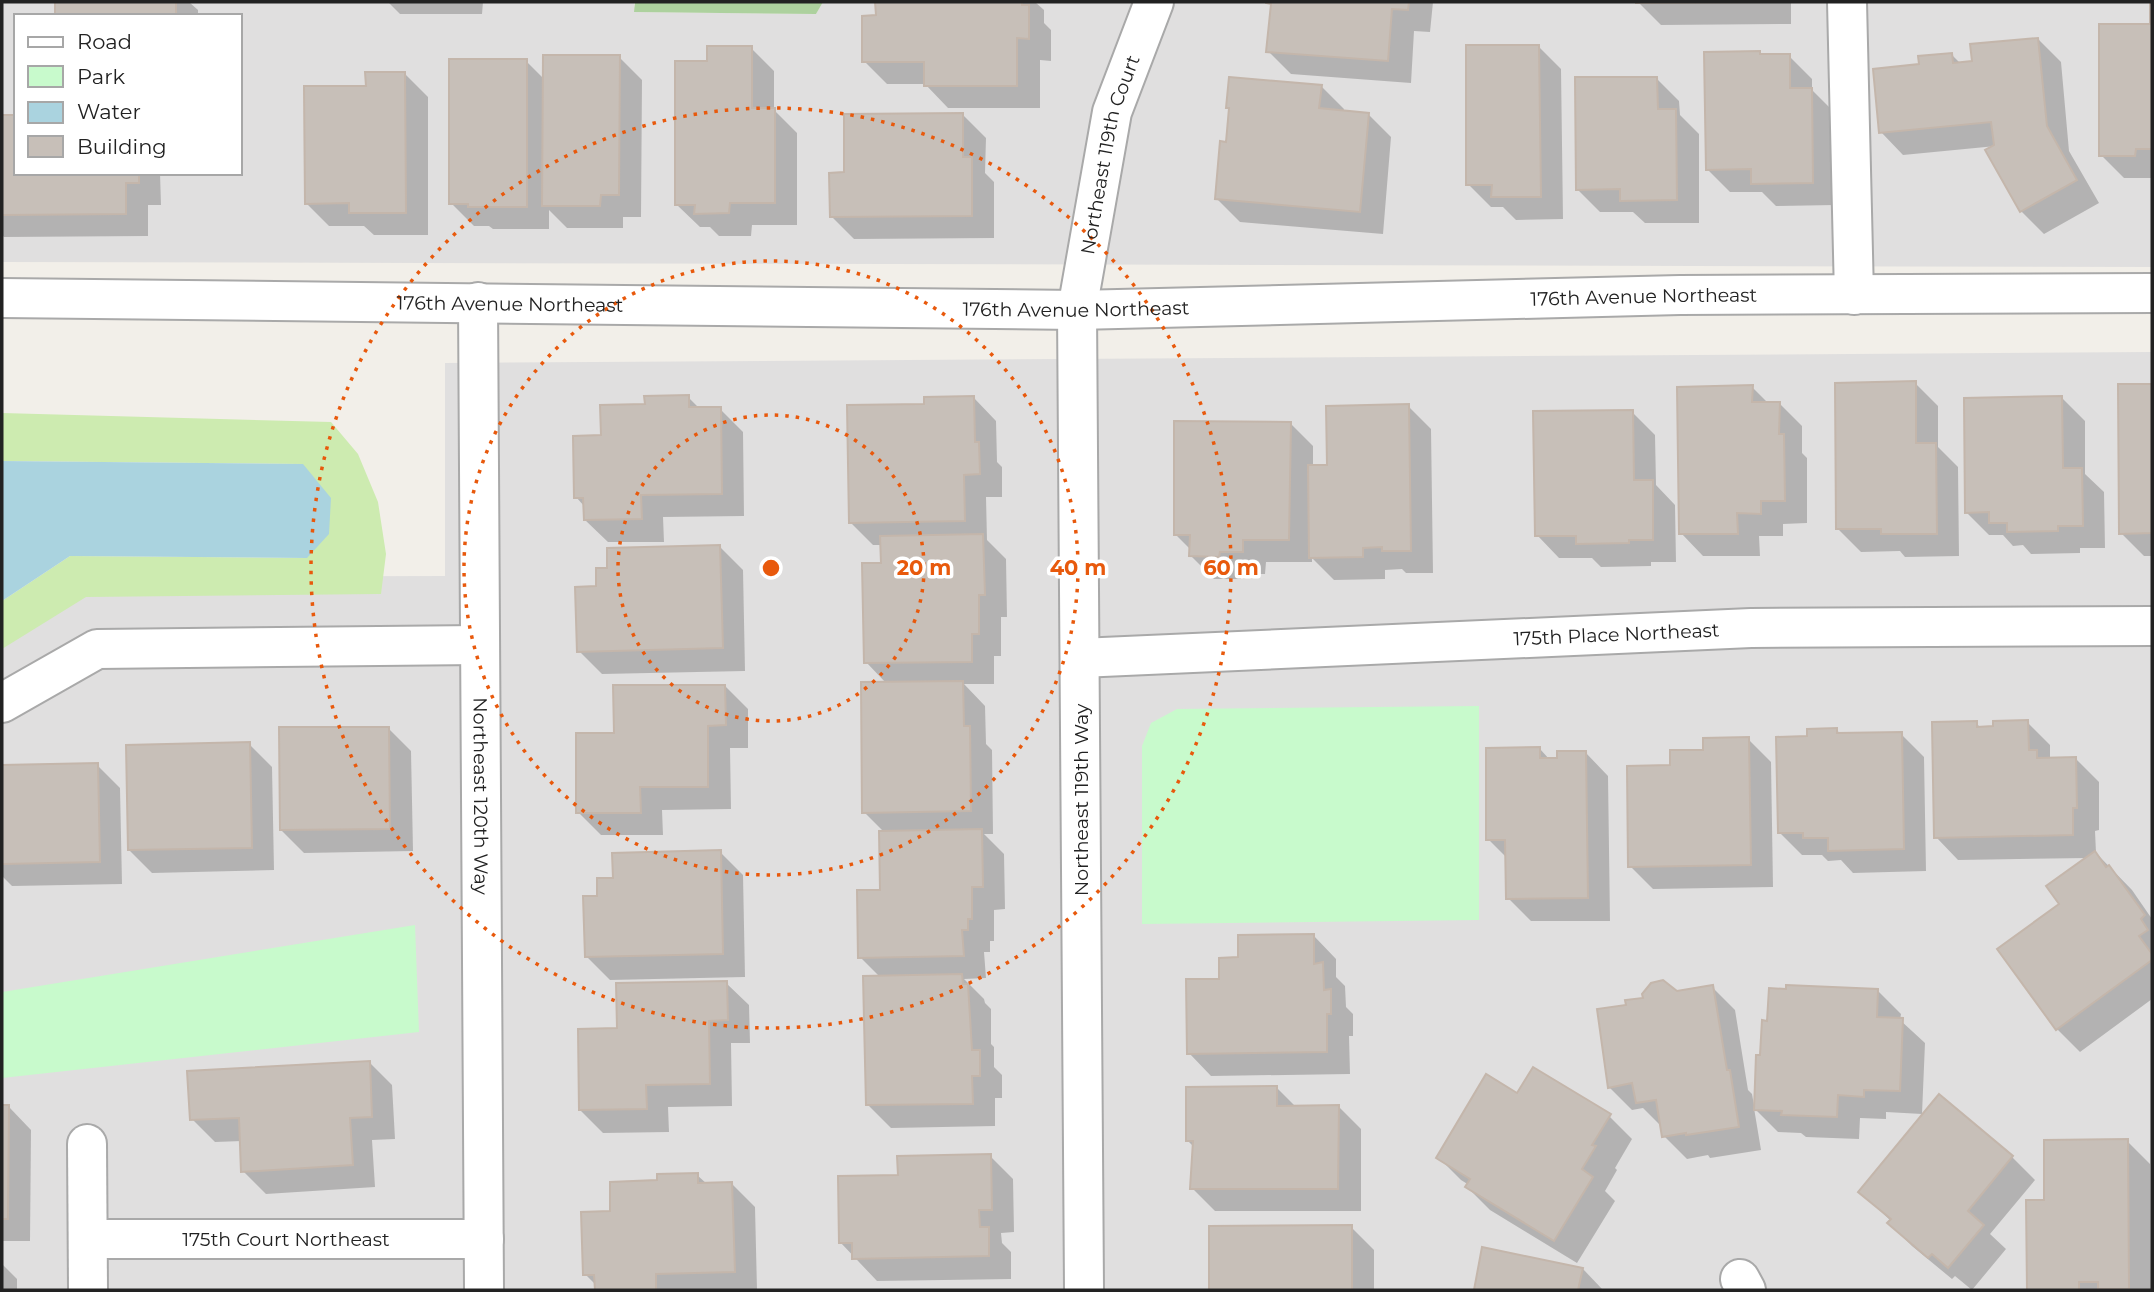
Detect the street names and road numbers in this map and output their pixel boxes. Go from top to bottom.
street label: Northeast 119th Court [1076,51,1144,256]
street label: 176th Avenue Northeast [1530,283,1757,310]
street label: 176th Avenue Northeast [396,291,624,316]
street label: 176th Avenue Northeast [962,296,1190,322]
street label: 175th Place Northeast [1513,618,1720,650]
street label: Northeast 120th Way [469,697,493,895]
street label: Northeast 119th Way [1070,703,1093,896]
street label: 175th Court Northeast [182,1228,390,1251]

